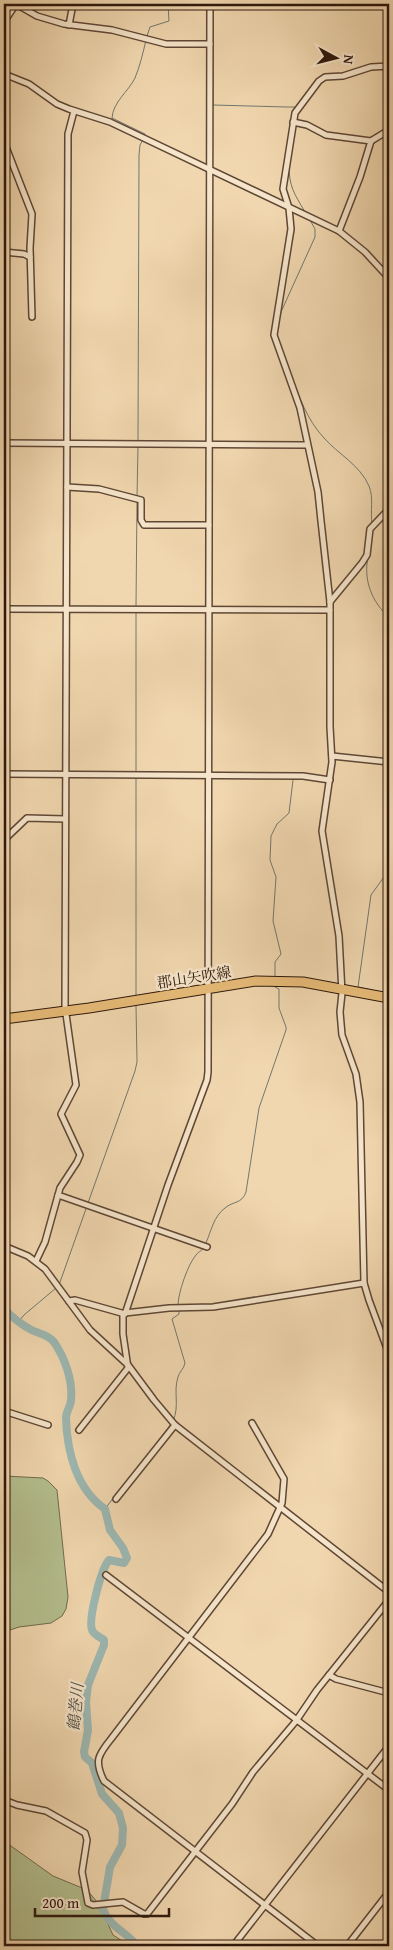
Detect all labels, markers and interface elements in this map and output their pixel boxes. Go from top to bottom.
north arrow [310,32,360,82]
text: N [338,54,359,66]
street label: 郡山矢吹線 [155,961,233,993]
water label: 鶴巻川 [61,1680,89,1732]
scale bar [35,1885,169,1917]
text: 200 m [42,1892,80,1913]

